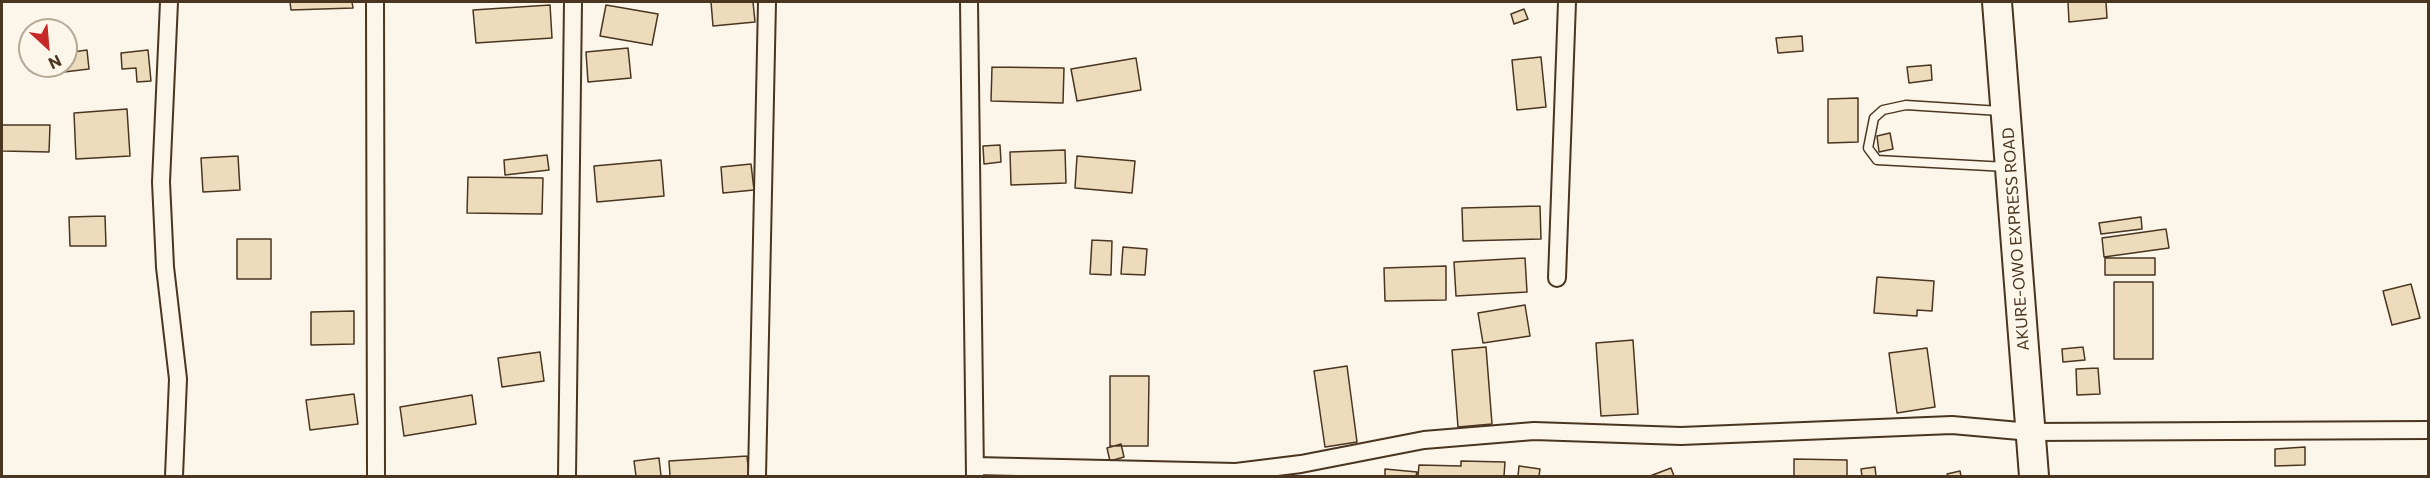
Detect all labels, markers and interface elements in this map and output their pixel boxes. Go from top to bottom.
north arrow [18,18,78,78]
text: N [46,52,65,74]
street label: AKURE-OWO EXPRESS ROAD [1999,127,2033,351]

